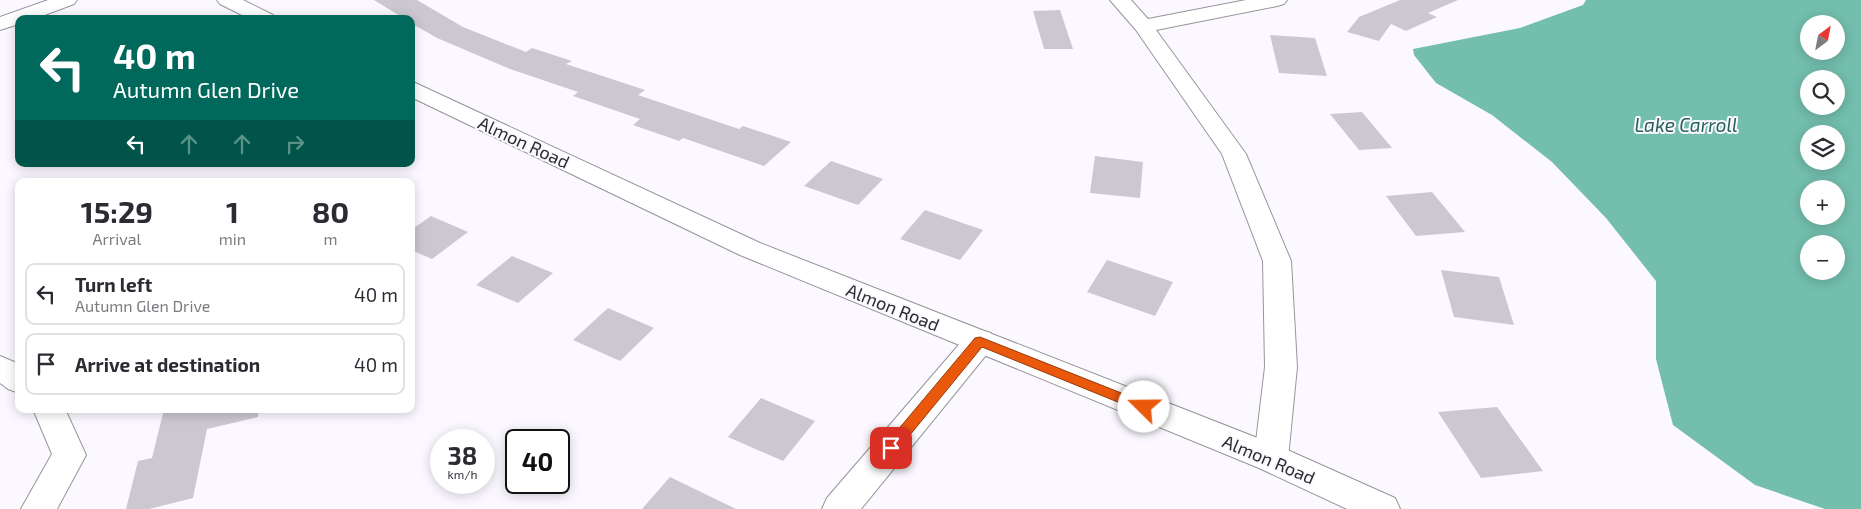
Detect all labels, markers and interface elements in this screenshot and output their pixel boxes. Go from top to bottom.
north arrow [1800,15,1845,60]
map controls [1800,15,1845,280]
text: 40 m [113,34,196,76]
icon: left [30,35,95,100]
button: search [1800,70,1845,115]
text: Autumn Glen Drive [113,76,299,102]
street label: Almon Road [475,111,573,173]
water label: Lake Carroll [1634,113,1738,136]
button: layers [1800,125,1845,170]
icon: left [122,130,150,158]
icon: ahead [175,130,203,158]
icon: ahead [228,130,256,158]
icon: right [281,130,309,158]
button: + [1800,180,1845,225]
text: 15:29 [81,193,153,229]
text: 1 [226,193,239,229]
text: 80 [312,193,349,229]
text: Arrival [93,229,141,248]
text: min [219,229,246,248]
text: m [323,229,338,248]
button: − [1800,235,1845,280]
text: Turn left [75,273,152,296]
street label: Almon Road [843,278,943,336]
icon: left [32,280,60,308]
text: 40 m [354,283,398,306]
text: Autumn Glen Drive [75,296,210,315]
icon: arrive [32,350,60,378]
text: Arrive at destination [75,353,260,376]
text: 40 m [354,353,398,376]
position arrow [1117,380,1169,432]
pin [870,427,912,469]
speed limit sign: 40 [505,429,570,494]
street label: Almon Road [1219,430,1319,488]
icon: arrive [877,434,905,462]
text: 38 [448,440,477,470]
text: km/h [448,467,477,481]

